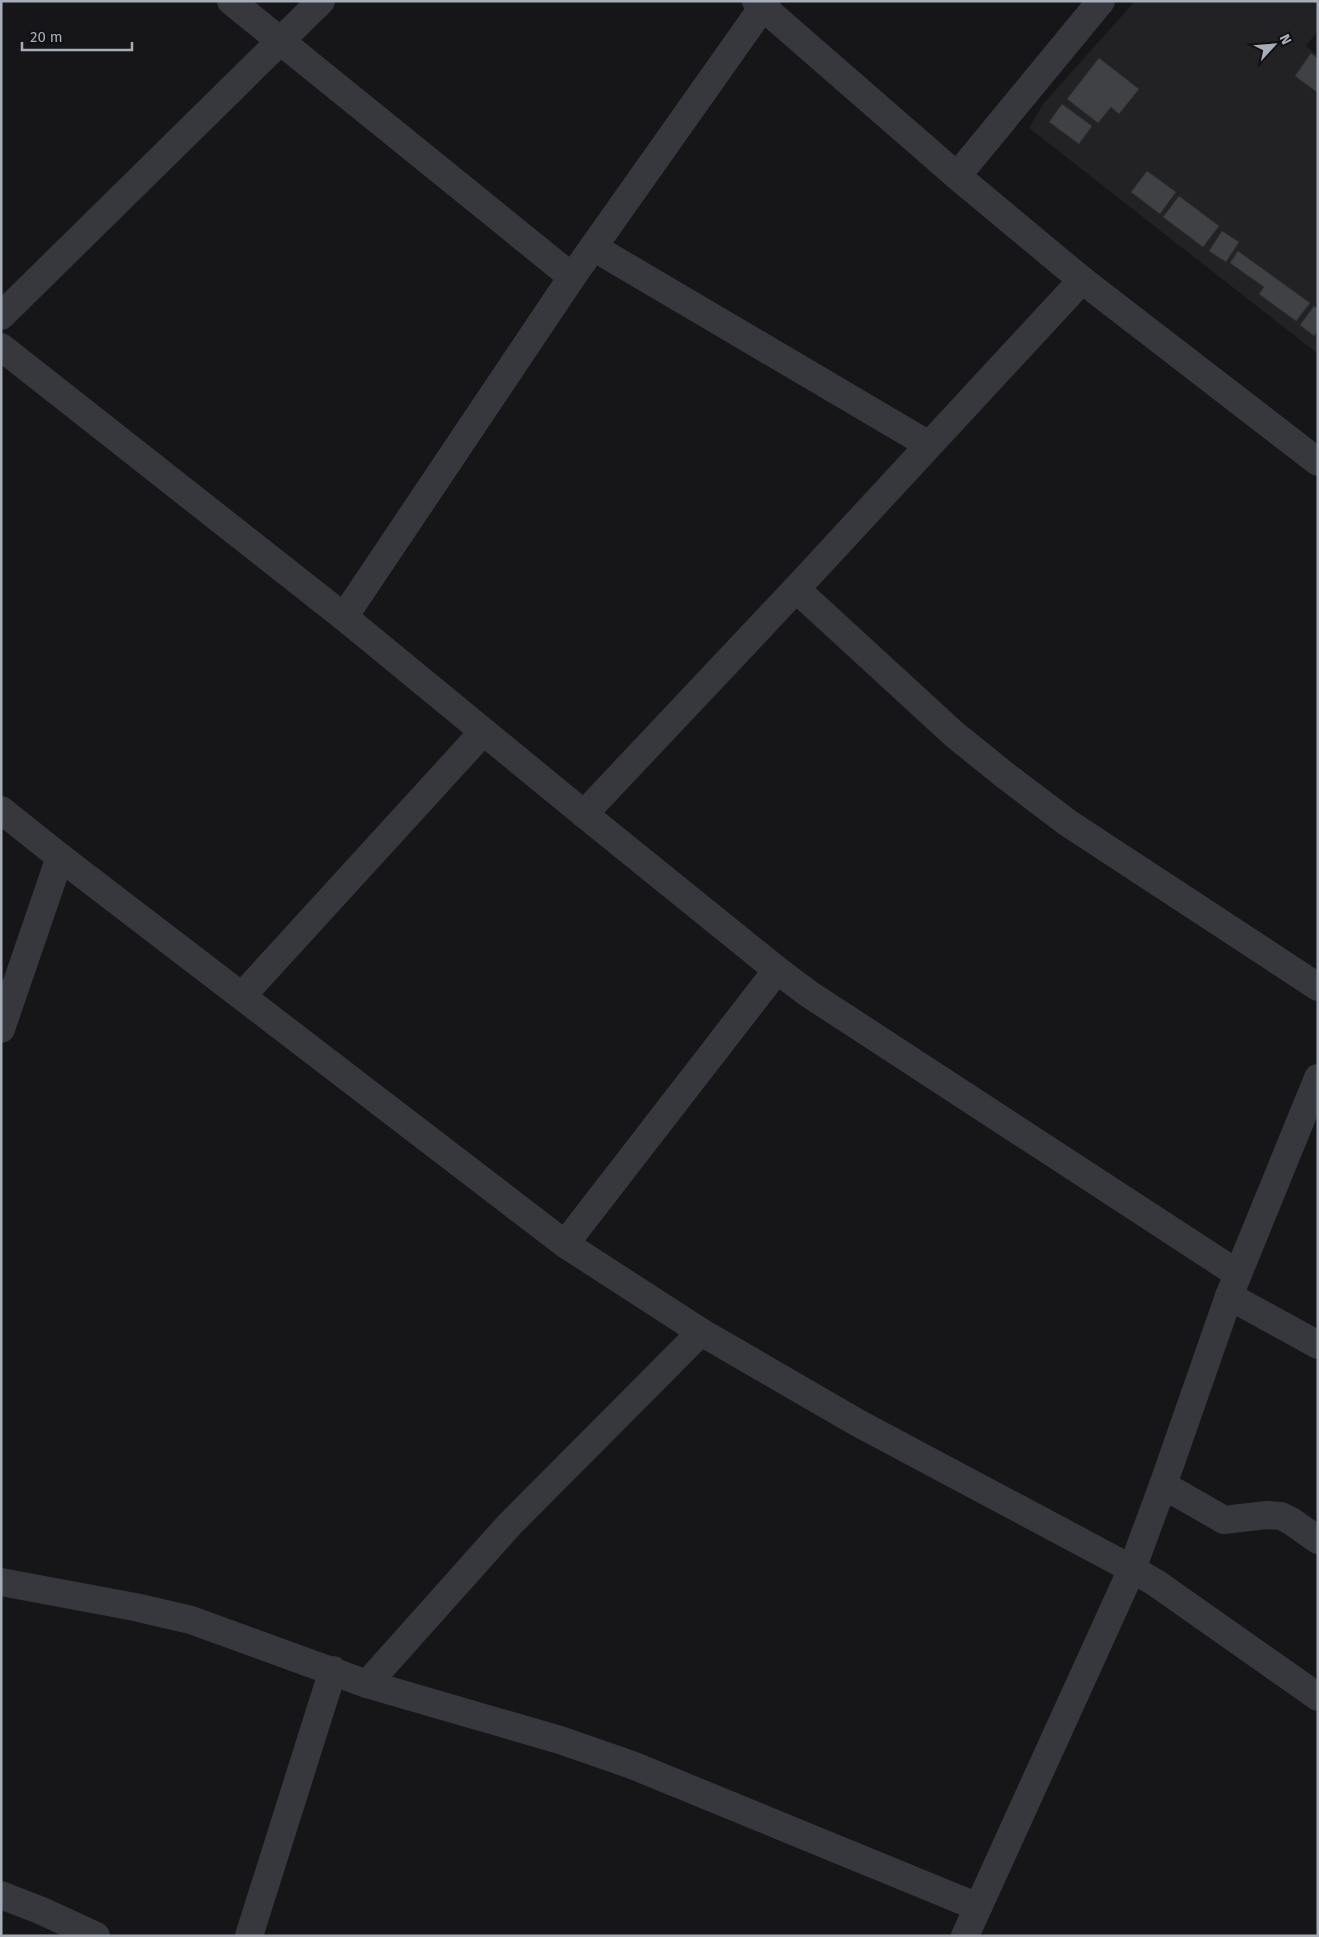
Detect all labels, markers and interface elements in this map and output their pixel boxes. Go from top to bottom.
scale bar [22,20,132,52]
north arrow [1249,20,1299,70]
text: 20 m [30,28,63,46]
text: N [1276,32,1295,47]

